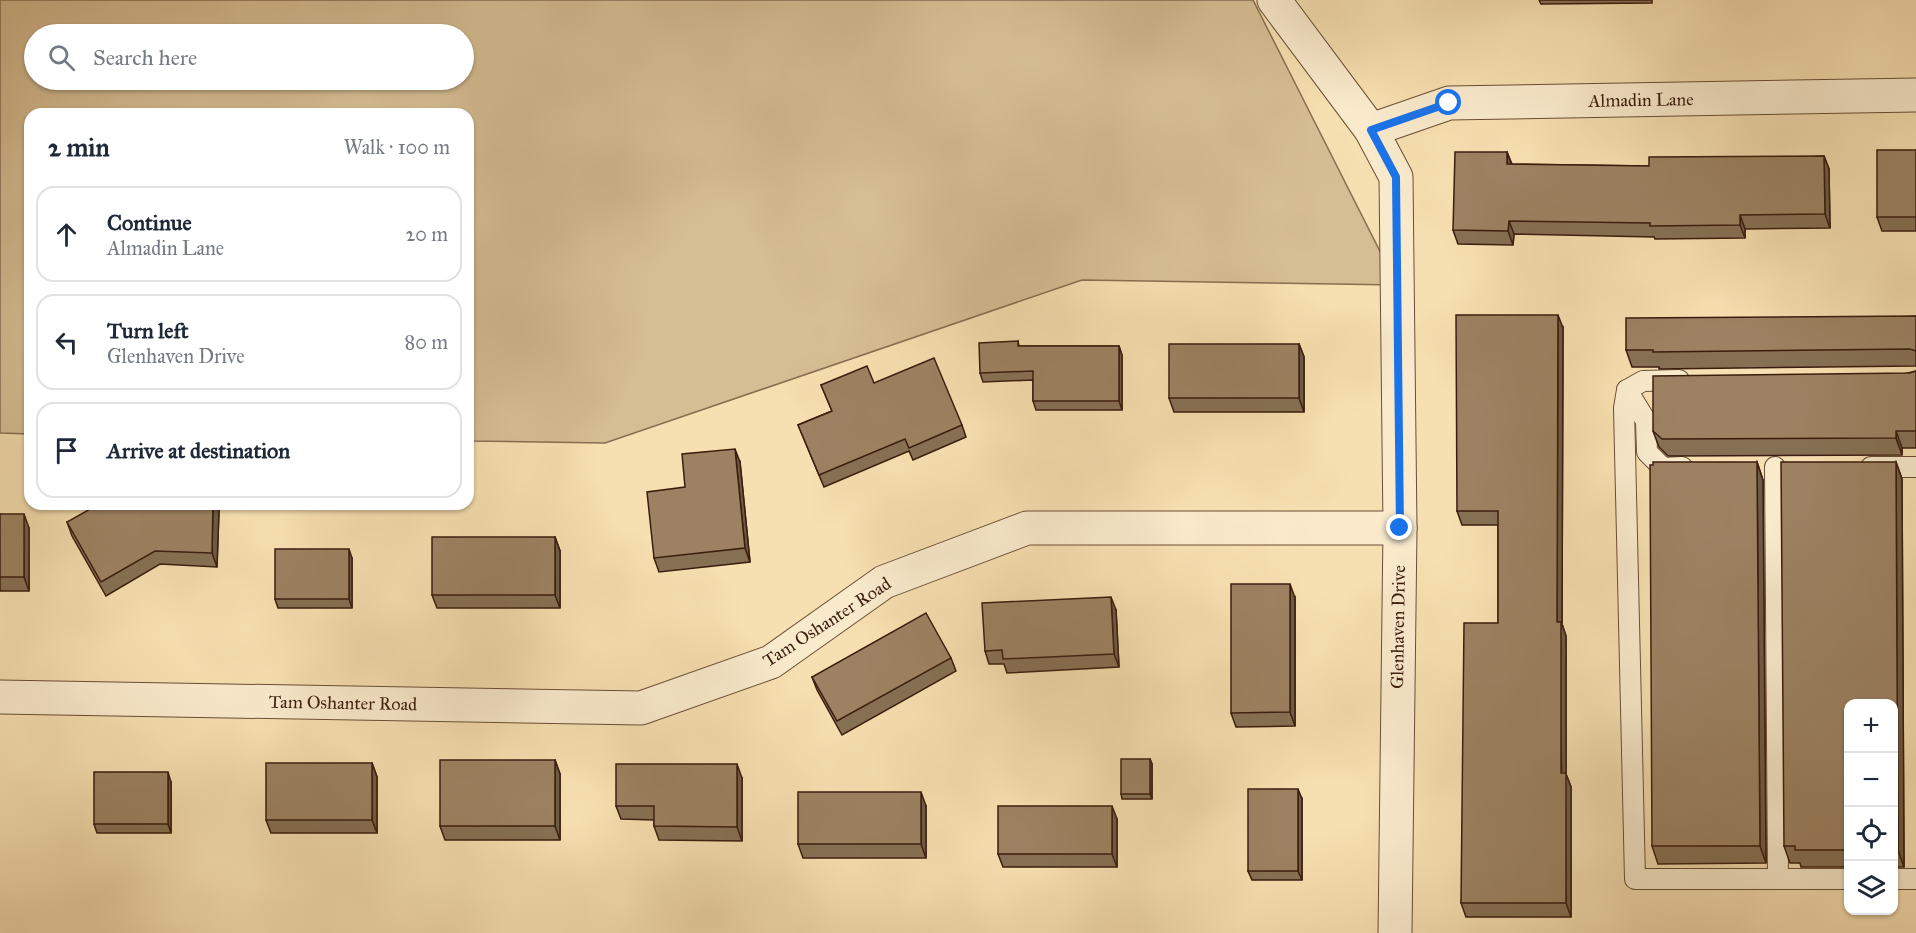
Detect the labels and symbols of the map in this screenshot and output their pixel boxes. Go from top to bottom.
street label: Almadin Lane [1587,88,1694,112]
route start [1435,89,1461,115]
route end [1386,514,1412,540]
street label: Glenhaven Drive [1386,565,1410,689]
street label: Tam Oshanter Road [759,572,895,672]
street label: Tam Oshanter Road [269,691,417,715]

